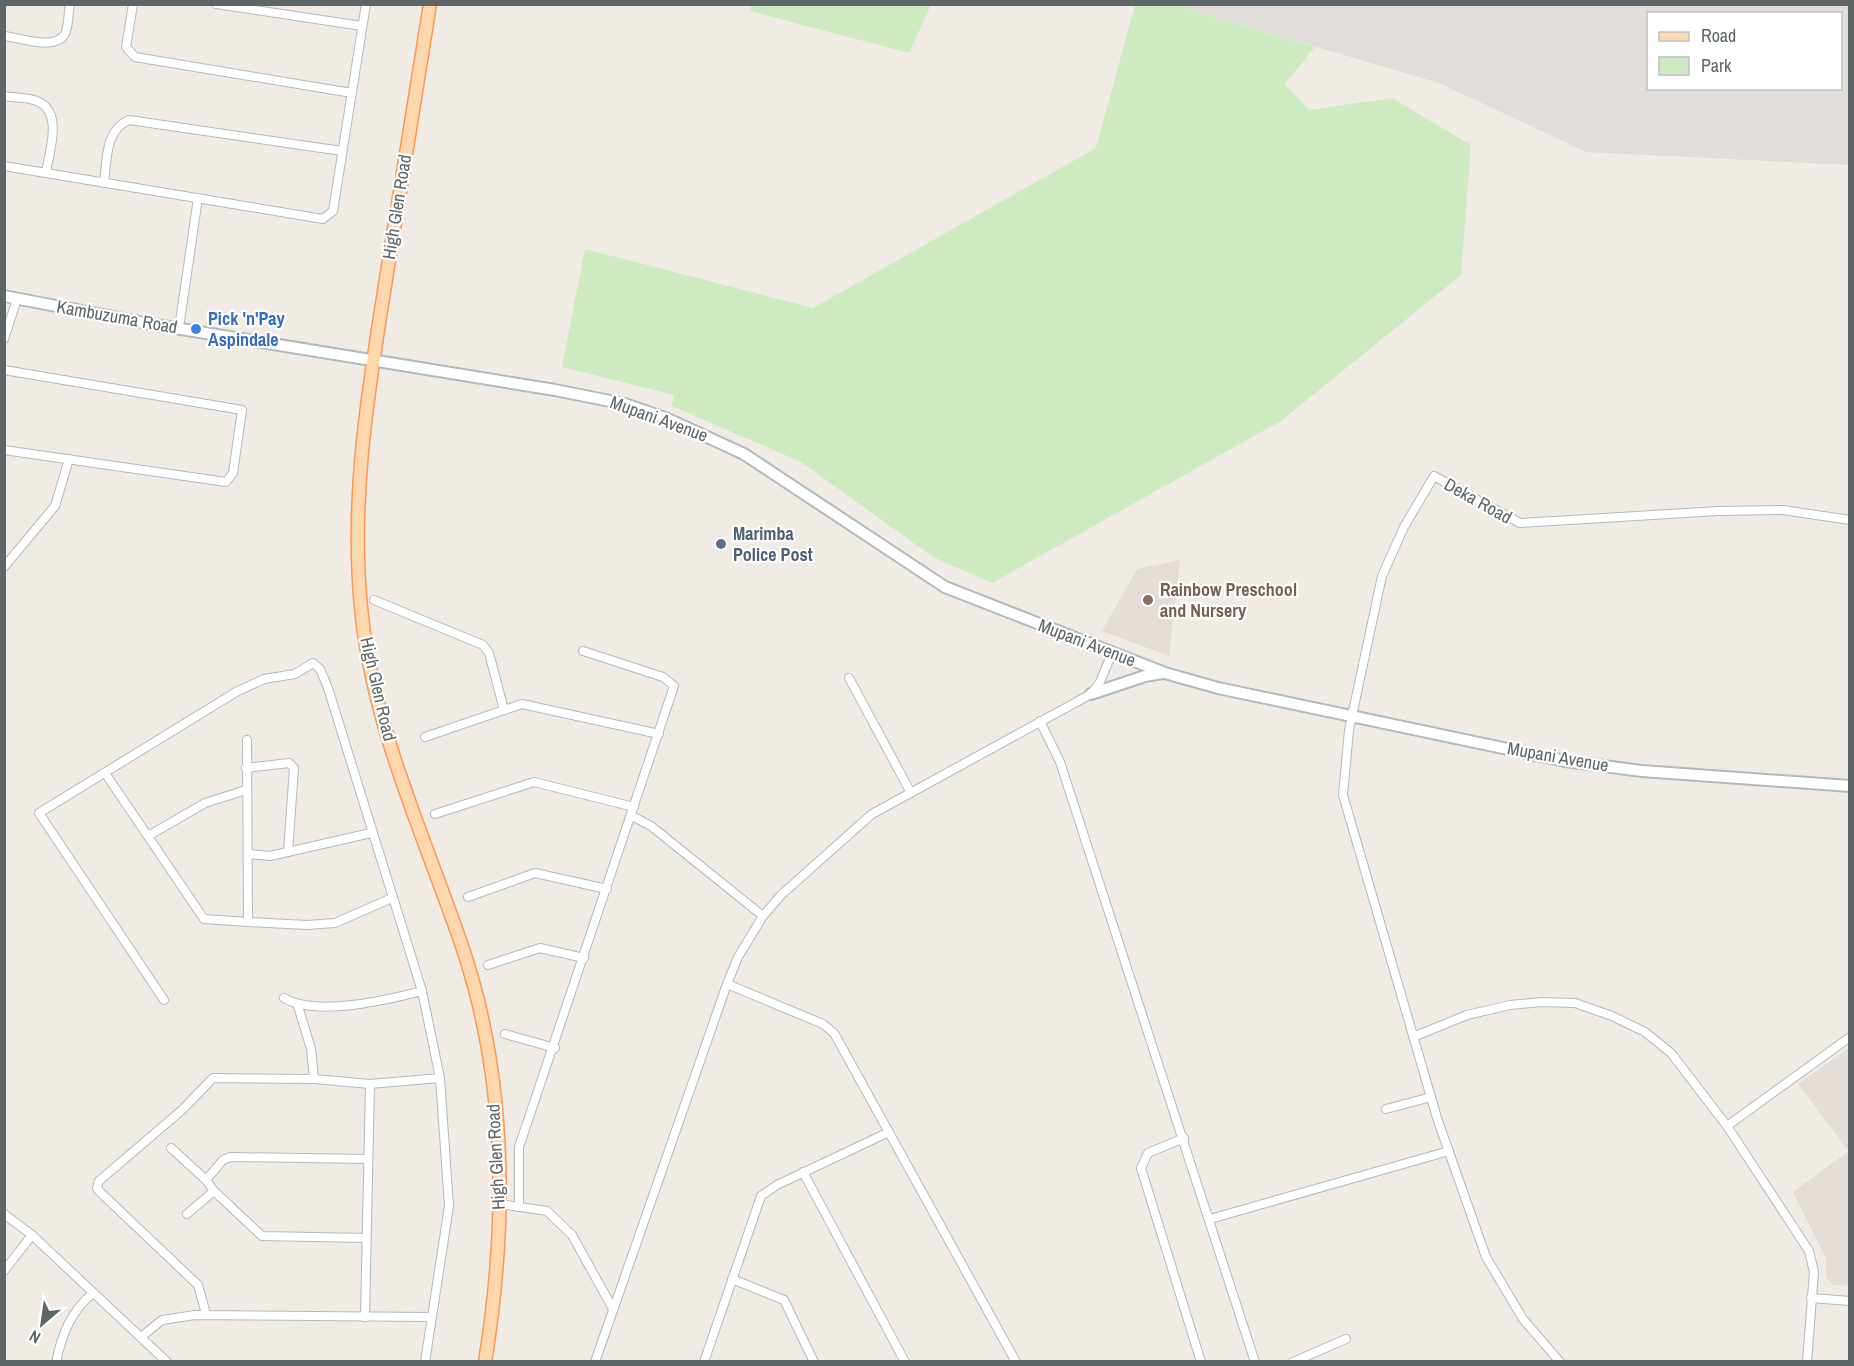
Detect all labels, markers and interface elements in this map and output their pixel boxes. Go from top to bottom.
legend [1647,12,1842,90]
text: Road [1701,23,1736,48]
text: Park [1701,53,1732,78]
street label: High Glen Road [376,153,417,261]
street label: Kambuzuma Road [55,294,179,339]
place label: Pick 'n'Pay Aspindale [208,306,286,352]
marker: Pick 'n'Pay Aspindale [189,322,203,336]
street label: Mupani Avenue [607,389,712,448]
street label: Deka Road [1440,472,1517,529]
place label: Marimba Police Post [733,521,813,567]
marker: Marimba Police Post [714,537,728,551]
place label: Rainbow Preschool and Nursery [1160,577,1297,623]
marker: Rainbow Preschool and Nursery [1141,593,1155,607]
street label: Mupani Avenue [1035,613,1139,673]
street label: High Glen Road [354,635,403,743]
street label: Mupani Avenue [1506,735,1611,778]
street label: High Glen Road [480,1104,511,1211]
north arrow [12,1294,72,1354]
text: N [25,1325,44,1349]

